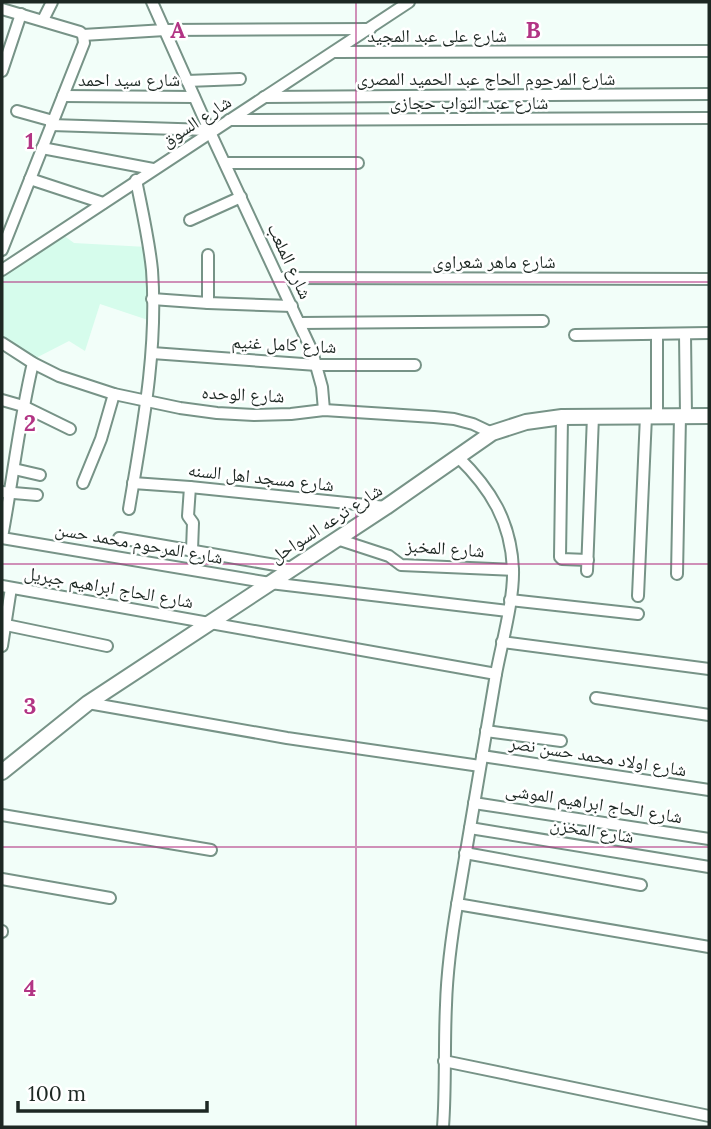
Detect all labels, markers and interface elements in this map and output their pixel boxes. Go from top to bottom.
text: A [170,15,186,44]
text: B [525,15,541,44]
street label: شارع على عبد المجيد [367,24,507,47]
street label: شارع المرحوم الحاج عبد الحميد المصرى [357,67,615,91]
street label: شارع سيد احمد [78,68,180,91]
street label: شارع السوق [157,90,235,152]
street label: شارع عبد التواب حجازى [390,91,548,114]
text: 1 [25,126,35,155]
street label: شارع الملعب [262,219,318,303]
street label: شارع ماهر شعراوى [432,250,556,273]
street label: شارع كامل غنيم [231,330,337,359]
street label: شارع الوحده [201,380,285,408]
text: 2 [24,408,36,437]
street label: شارع مسجد اهل السنه [187,458,335,496]
street label: شارع ترعه السواحل [266,478,386,568]
street label: شارع المرحوم محمد حسن [53,517,225,570]
street label: شارع المخبز [404,534,485,562]
street label: شارع الحاج ابراهيم جبريل [23,561,195,614]
text: 3 [24,691,36,720]
street label: شارع اولاد محمد حسن نصر [507,730,688,781]
street label: شارع الحاج ابراهيم الموشى [504,778,684,829]
street label: شارع المخزن [549,812,635,848]
text: 4 [24,973,36,1002]
scale bar [18,1070,206,1114]
text: 100 m [28,1080,86,1107]

